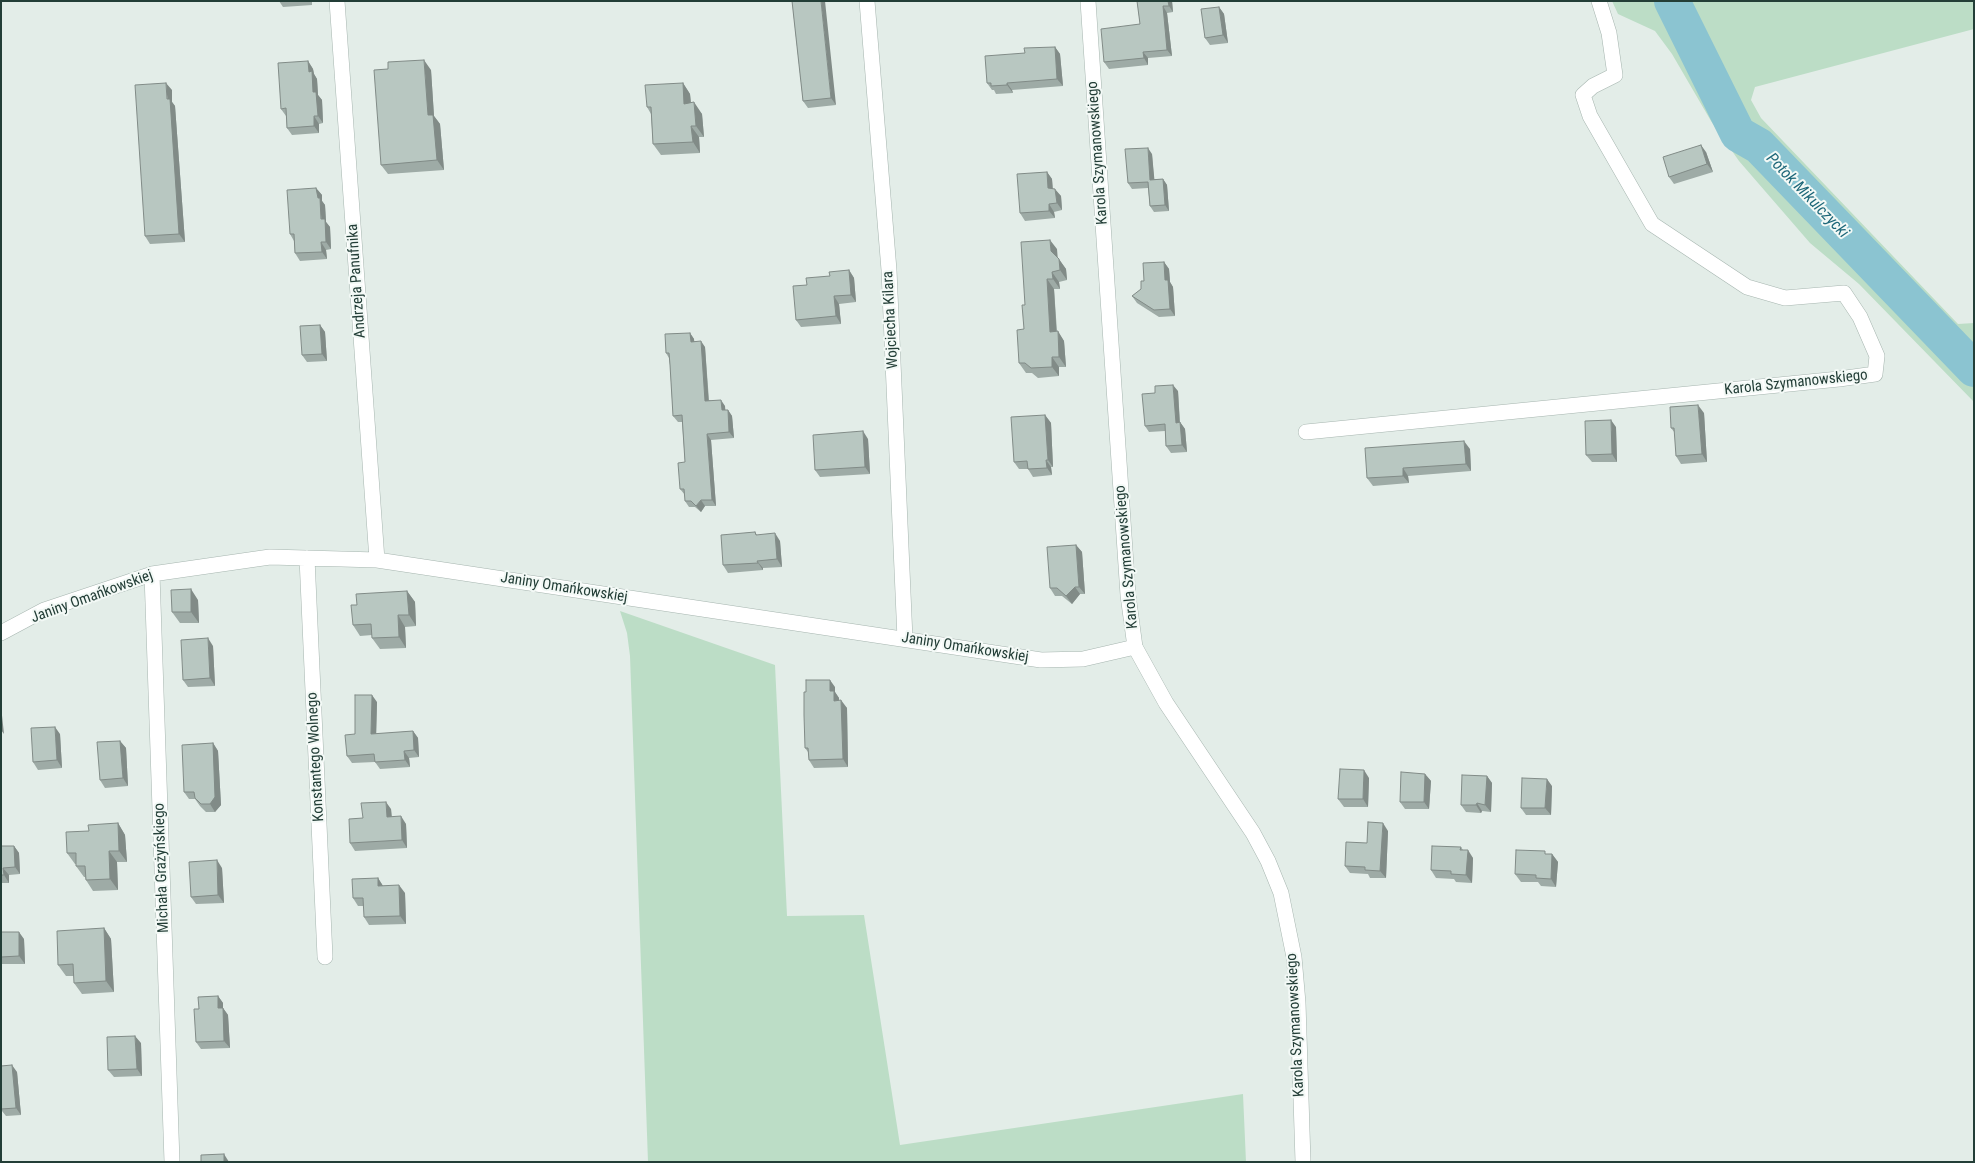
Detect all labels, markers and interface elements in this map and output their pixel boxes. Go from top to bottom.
street label: Karola Szymanowskiego [1084,81,1112,225]
water label: Potok Mikulczycki [1762,150,1852,242]
street label: Andrzeja Panufnika [344,223,370,339]
street label: Wojciecha Kilara [879,271,903,369]
street label: Karola Szymanowskiego [1723,367,1869,399]
street label: Karola Szymanowskiego [1112,484,1142,630]
street label: Janiny Omańkowskiej [29,567,155,627]
street label: Janiny Omańkowskiej [499,569,629,607]
street label: Janiny Omańkowskiej [900,629,1030,667]
street label: Konstantego Wolnego [304,692,328,822]
street label: Michała Grażyńskiego [151,803,173,933]
street label: Karola Szymanowskiego [1283,953,1309,1097]

